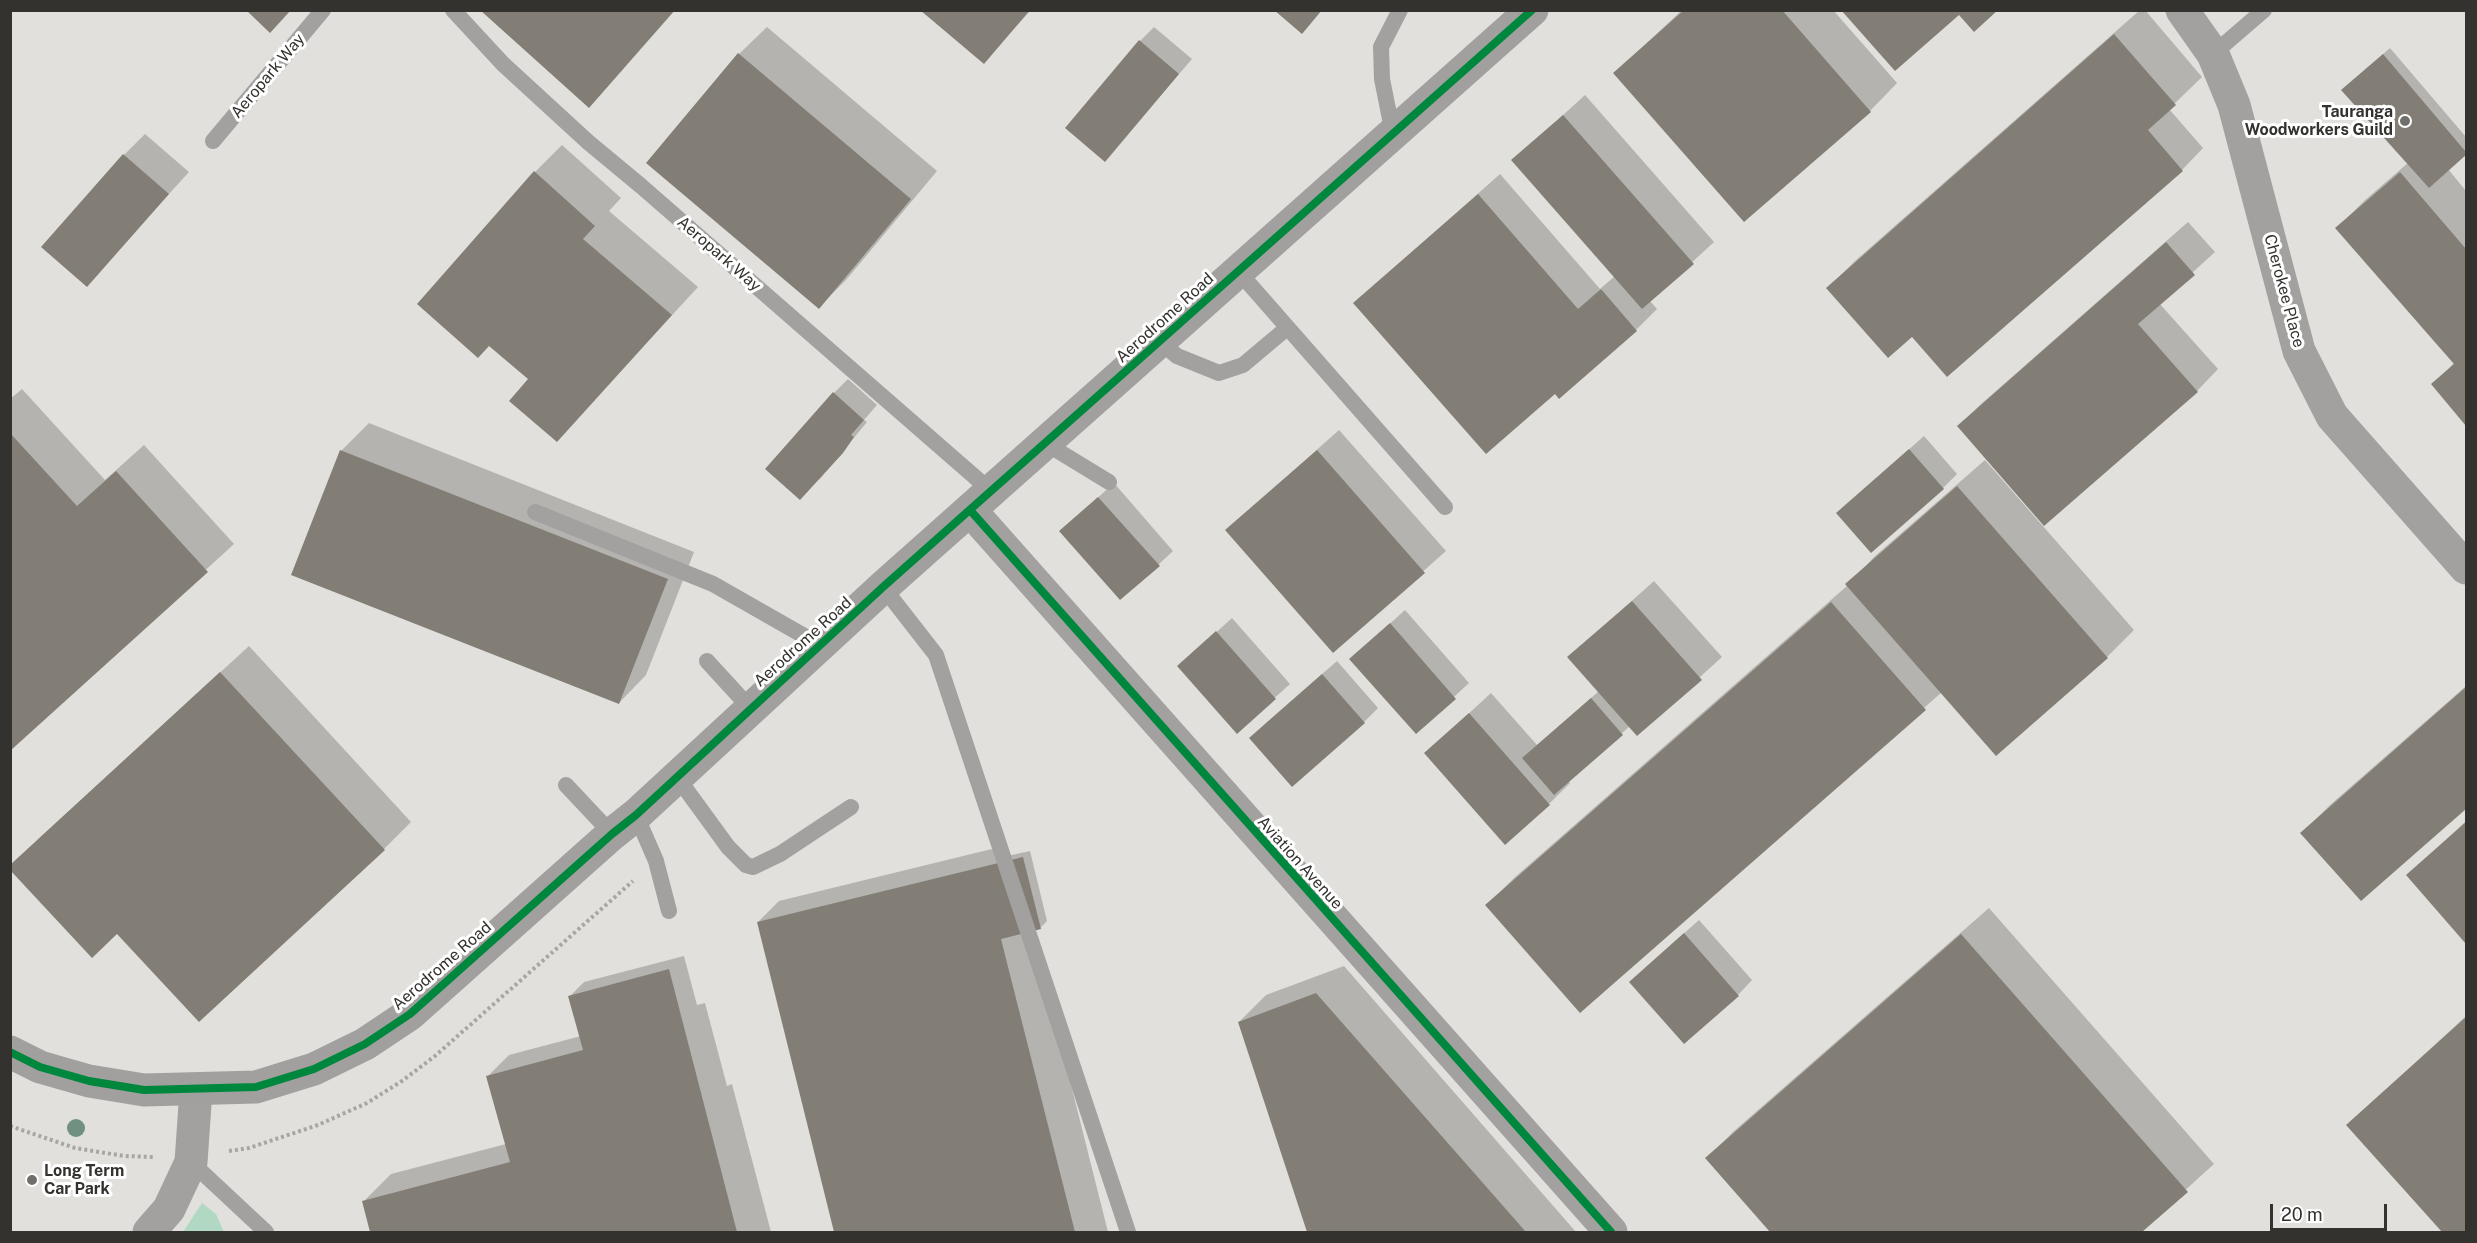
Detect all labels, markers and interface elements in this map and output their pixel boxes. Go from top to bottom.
street label: Aeropark Way [227,30,309,122]
place label: Tauranga Woodworkers Guild [2245,102,2393,140]
marker: Tauranga Woodworkers Guild [2398,114,2412,128]
street label: Aeropark Way [673,212,765,296]
street label: Cherokee Place [2260,232,2308,350]
street label: Aerodrome Road [1112,269,1218,367]
street label: Aerodrome Road [750,593,856,691]
street label: Aviation Avenue [1253,813,1347,913]
street label: Aerodrome Road [389,918,495,1014]
place label: Long Term Car Park [44,1161,124,1199]
marker: Long Term Car Park [25,1173,39,1187]
scale bar [2273,1192,2390,1230]
text: 20 m [2281,1204,2323,1225]

